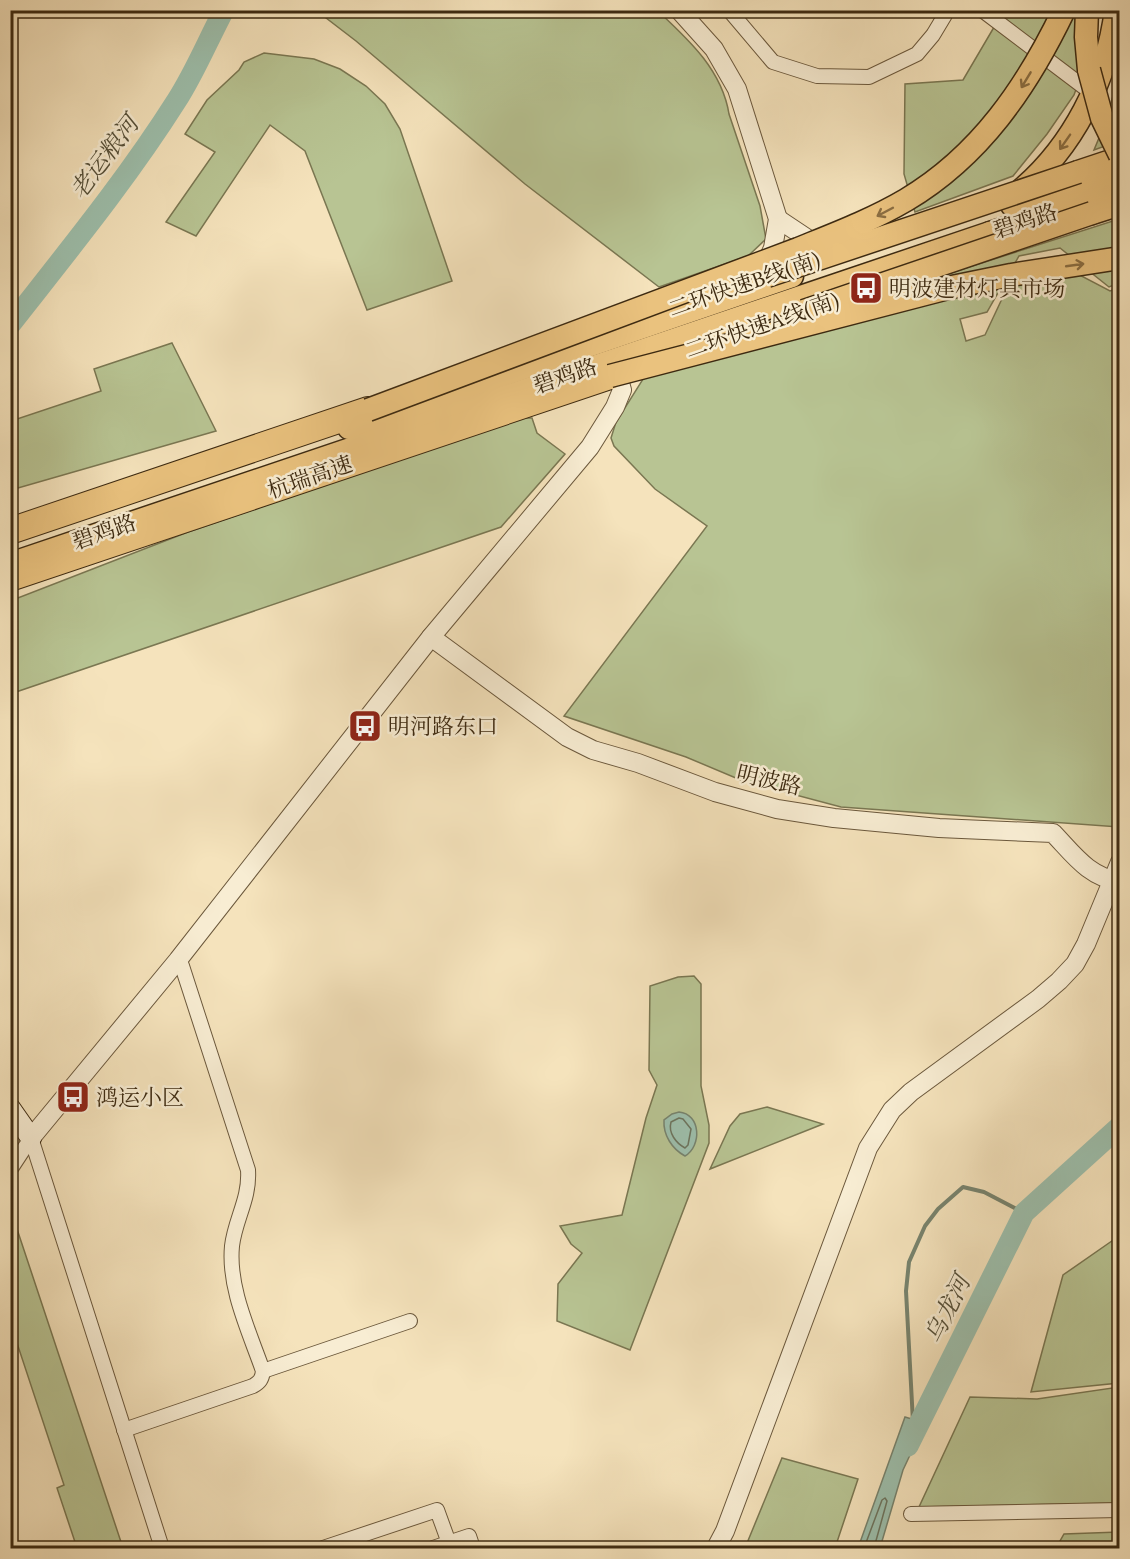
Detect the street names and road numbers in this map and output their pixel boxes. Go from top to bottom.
street label: 碧鸡路 [989,197,1061,245]
street label: 二环快速B线(南) [664,244,824,324]
street label: 二环快速A线(南) [681,285,843,365]
street label: 碧鸡路 [529,352,601,400]
street label: 杭瑞高速 [264,449,356,505]
street label: 碧鸡路 [68,508,140,556]
street label: 明波路 [734,758,804,802]

